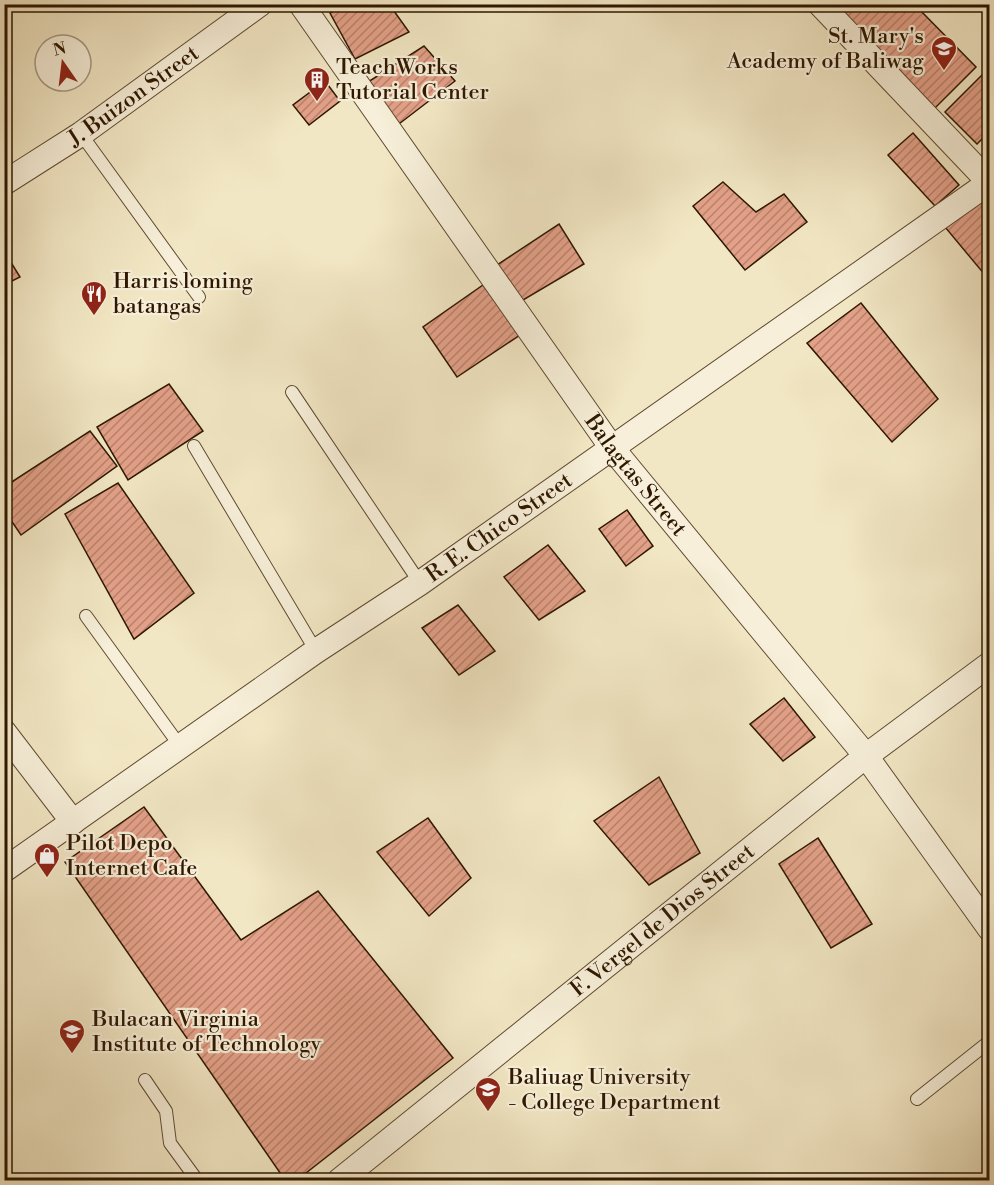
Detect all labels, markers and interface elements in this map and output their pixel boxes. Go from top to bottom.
place label: St. Mary's Academy of Baliwag [726,23,925,75]
north arrow [33,33,93,93]
school or university icon: St. Mary's Academy of Baliwag [929,34,959,72]
text: N [51,38,69,61]
street label: J. Buizon Street [62,39,204,153]
place label: TeachWorks Tutorial Center [336,54,489,106]
building icon: TeachWorks Tutorial Center [302,65,332,103]
place label: Harris loming batangas [113,268,254,320]
restaurant icon: Harris loming batangas [79,279,109,317]
street label: Balagtas Street [578,408,693,542]
street label: R. E. Chico Street [421,467,578,588]
place label: Pilot Depo Internet Cafe [66,830,197,882]
street label: F. Vergel de Dios Street [565,838,760,1002]
shop icon: Pilot Depo Internet Cafe [32,841,62,879]
place label: Bulacan Virginia Institute of Technology [91,1006,322,1058]
school or university icon: Bulacan Virginia Institute of Technology [57,1017,87,1055]
place label: Baliuag University - College Department [507,1064,721,1116]
school or university icon: Baliuag University - College Department [473,1075,503,1113]

